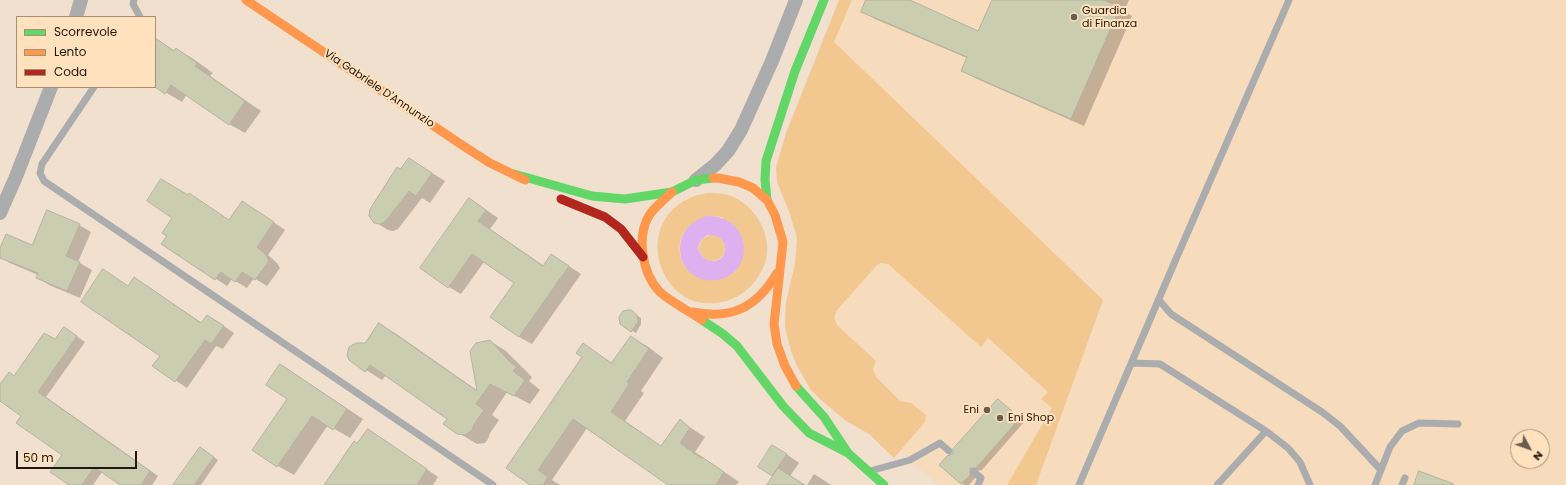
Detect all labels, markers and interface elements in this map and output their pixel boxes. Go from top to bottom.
place label: Guardia di Finanza [1082,4,1137,30]
marker: Guardia di Finanza [1069,12,1079,22]
legend [16,16,156,88]
text: Scorrevole [54,23,117,40]
text: Lento [54,43,86,60]
street label: Via Gabriele D'Annunzio [321,47,437,131]
text: Coda [54,63,87,80]
place label: Eni [964,403,979,417]
marker: Eni [982,405,992,415]
place label: Eni Shop [1008,411,1054,425]
marker: Eni Shop [995,413,1005,423]
north arrow [1510,429,1550,469]
scale bar [18,443,139,469]
text: N [1530,448,1547,465]
text: 50 m [23,449,54,466]

